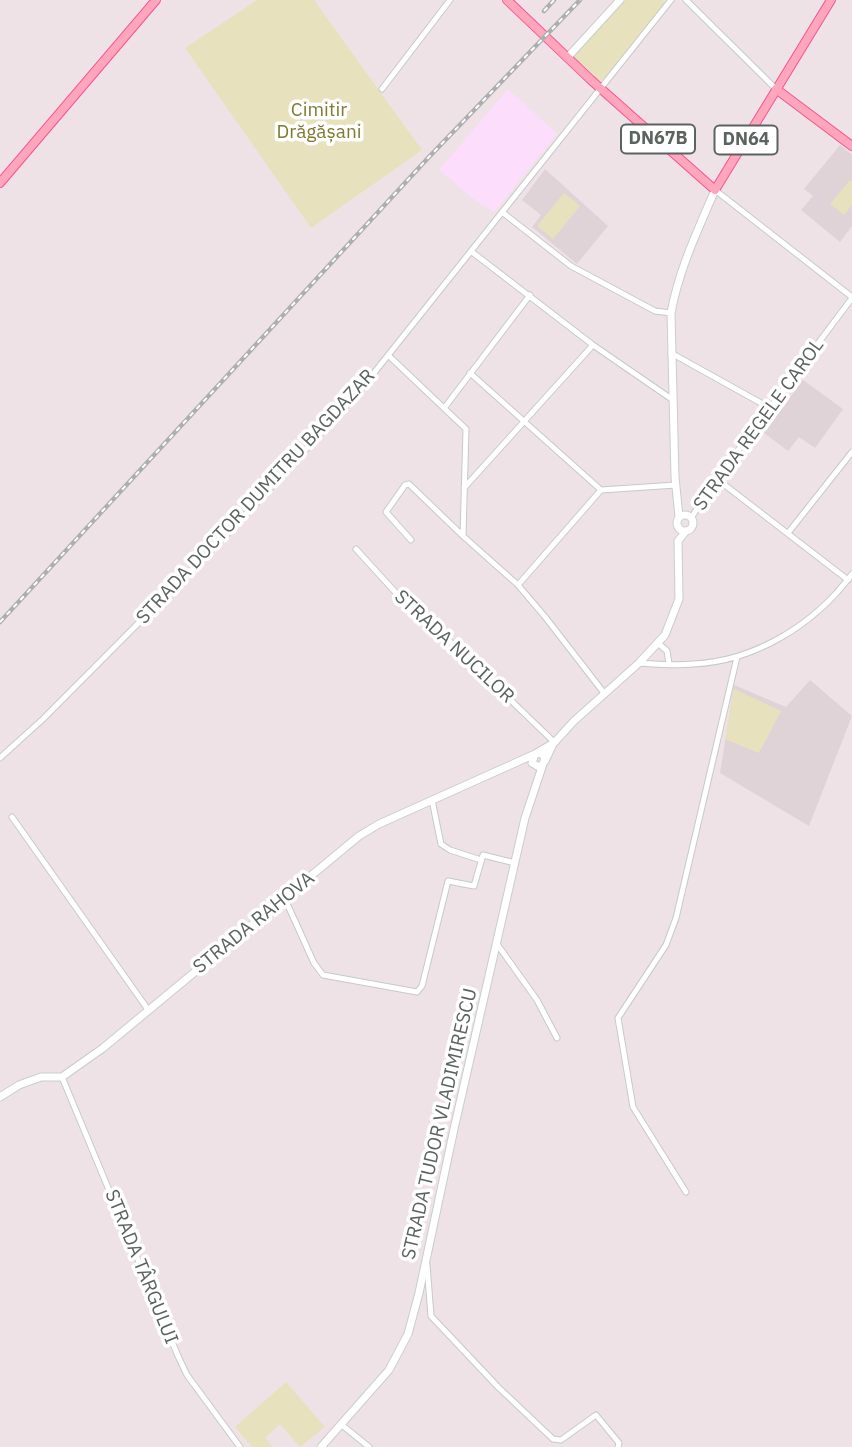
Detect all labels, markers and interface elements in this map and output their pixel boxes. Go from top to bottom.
park label: Cimitir Drăgășani [277,100,361,144]
road number: DN67B [621,124,695,154]
road number: DN64 [714,125,778,154]
street label: STRADA REGELE CAROL [689,335,829,515]
street label: STRADA DOCTOR DUMITRU BAGDAZAR [132,365,380,629]
street label: STRADA NUCILOR [389,586,519,708]
street label: STRADA RAHOVA [189,867,319,979]
street label: STRADA TUDOR VLADIMIRESCU [398,986,482,1262]
street label: STRADA TÂRGULUI [100,1186,182,1348]

